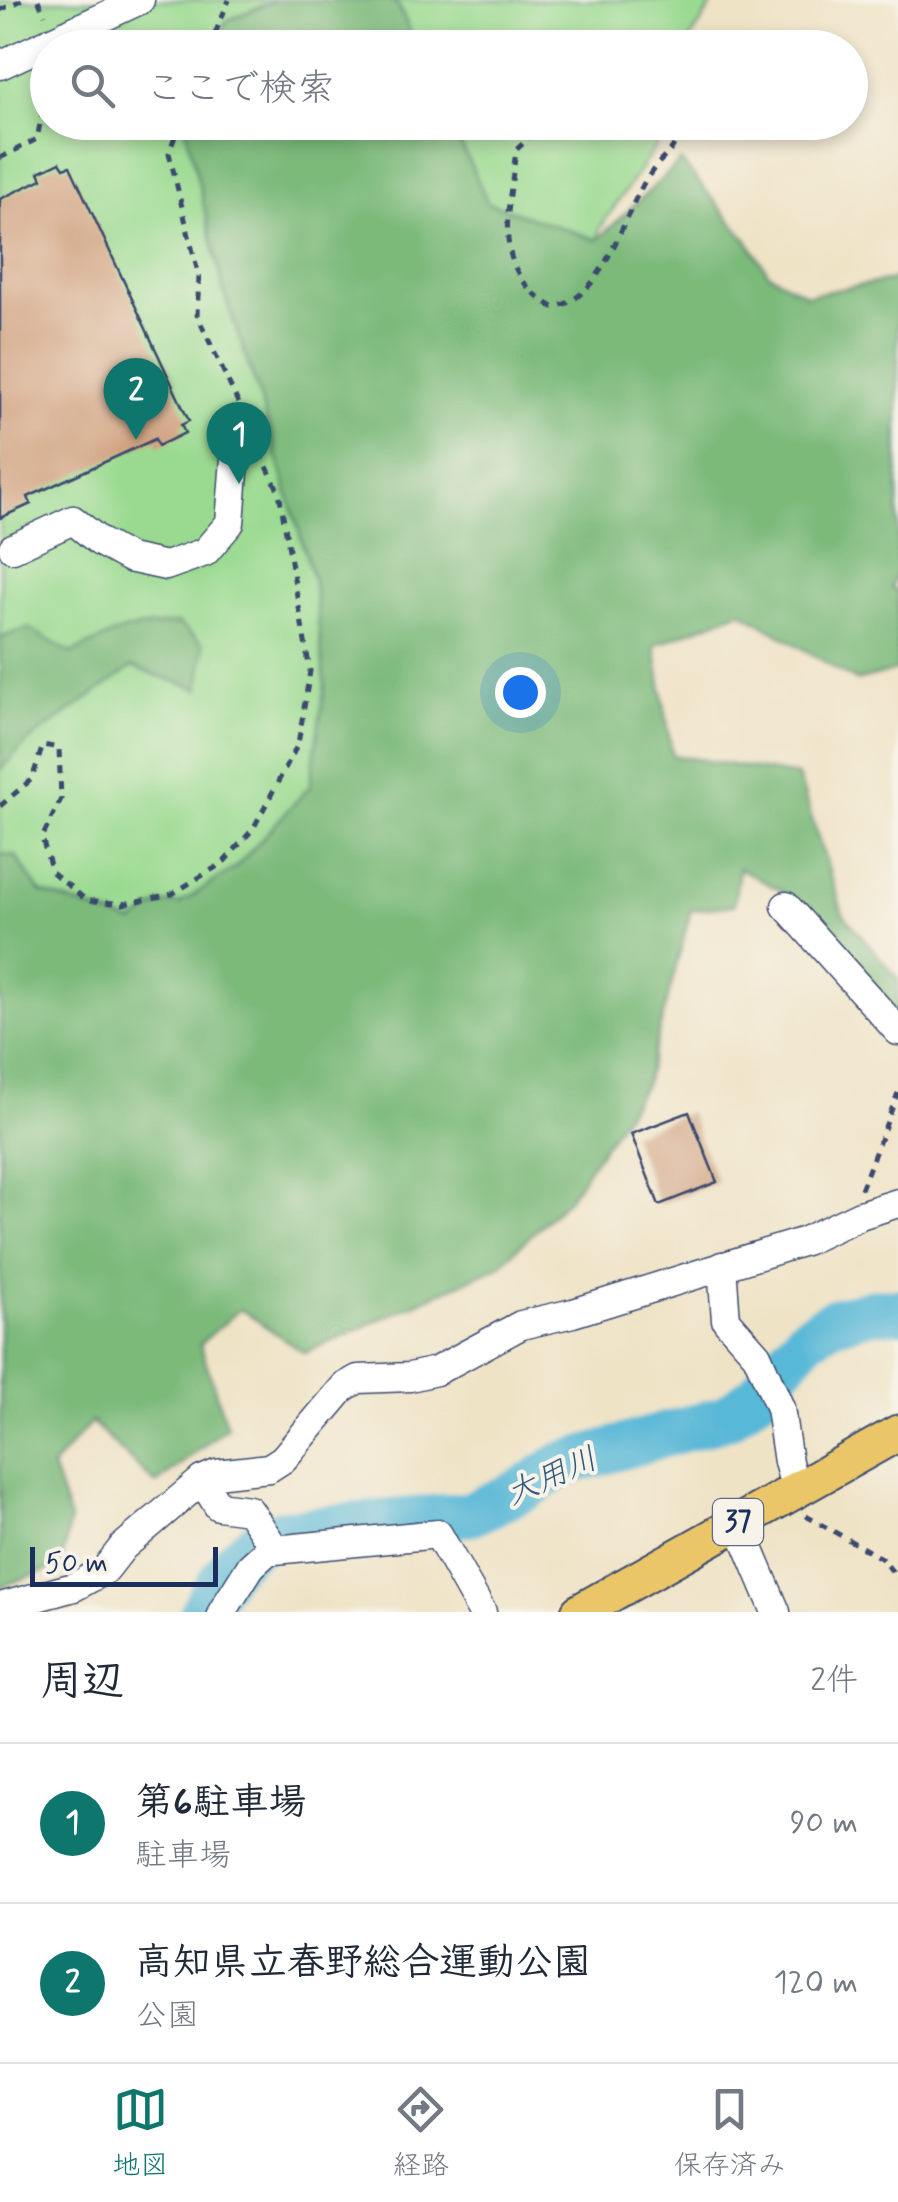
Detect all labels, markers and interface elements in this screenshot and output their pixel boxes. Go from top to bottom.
search box [30,30,868,140]
icon: search [65,58,120,113]
text: ここで検索 [145,65,335,114]
pin: 2 [104,358,168,440]
pin: 1 [206,402,272,484]
your location [495,667,546,718]
water label: 大用川 [500,1438,604,1516]
road number: 37 [713,1499,763,1545]
scale bar [30,1542,218,1586]
text: 50 m [45,1546,108,1583]
text: 周辺 [40,1655,124,1710]
text: 2件 [810,1660,858,1702]
text: 第6駐車場 [135,1779,306,1828]
text: 1 [65,1802,80,1844]
text: 90 m [790,1802,858,1844]
text: 駐車場 [135,1835,231,1877]
text: 高知県立春野総合運動公園 [135,1939,591,1988]
text: 2 [65,1962,80,2004]
text: 120 m [773,1962,858,2004]
text: 公園 [135,1995,199,2037]
tab: 地図 [112,2082,168,2185]
tab: 経路 [393,2082,449,2185]
tab: 保存済み [674,2082,786,2185]

